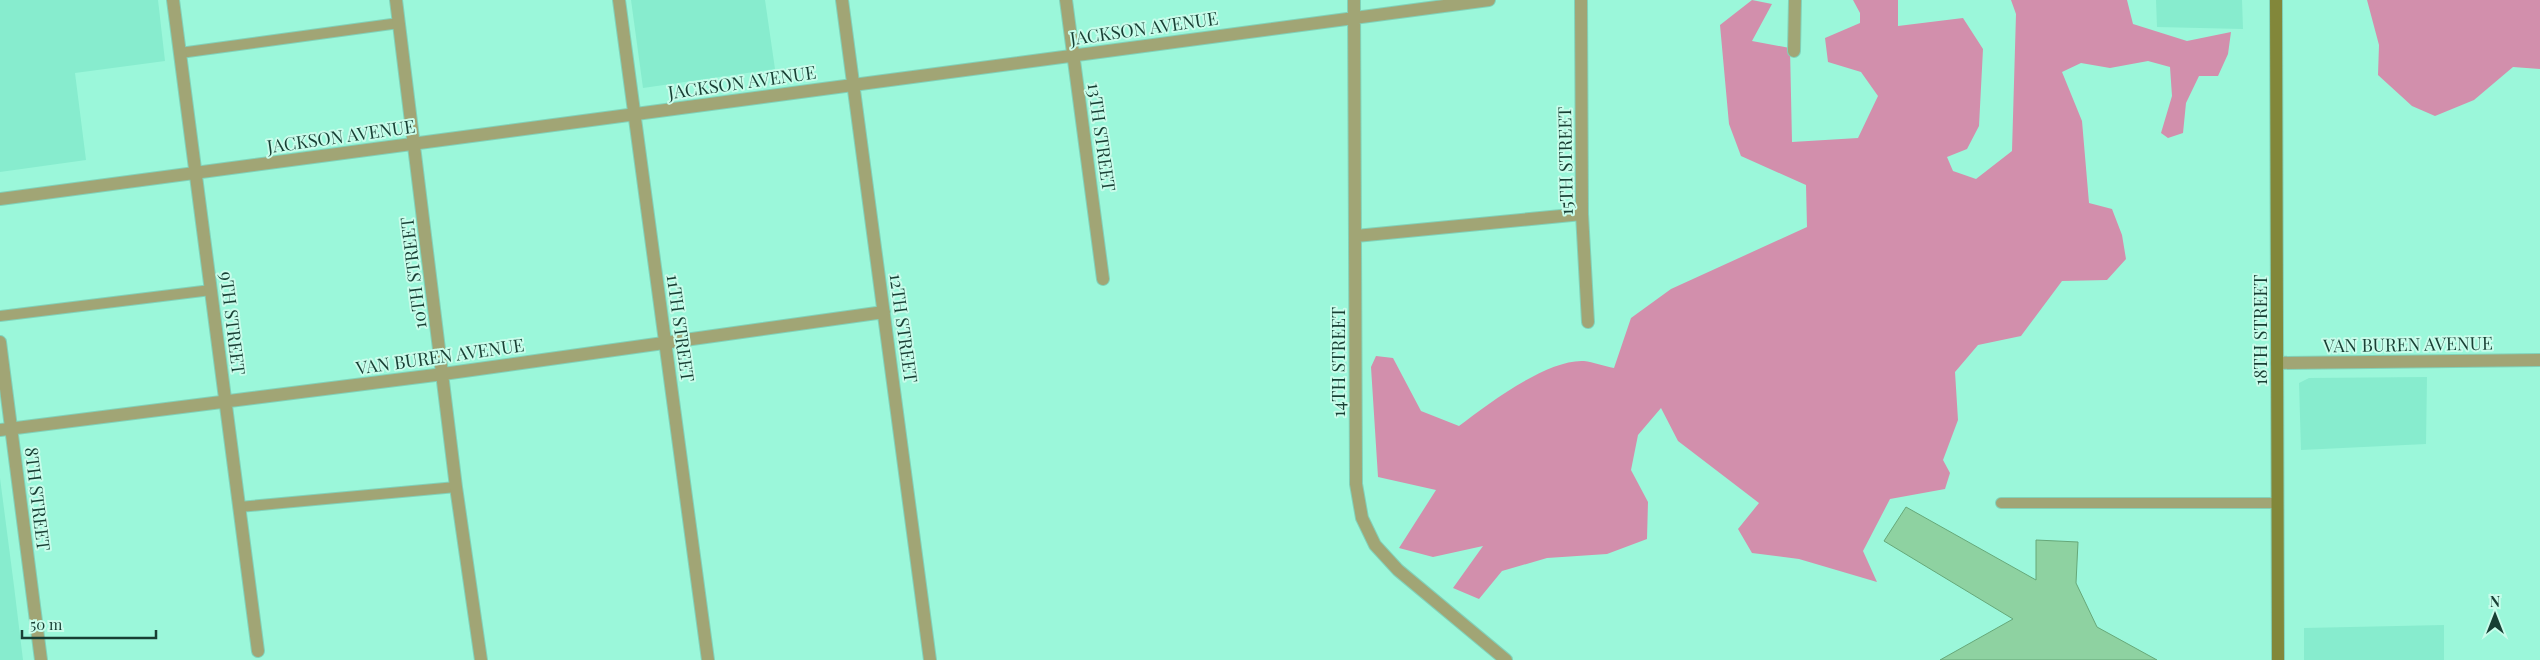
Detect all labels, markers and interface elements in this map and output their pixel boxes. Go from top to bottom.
street label: JACKSON AVENUE [1067,6,1220,50]
street label: JACKSON AVENUE [665,60,818,104]
street label: 13TH STREET [1083,81,1121,193]
street label: 15TH STREET [1552,106,1578,216]
street label: JACKSON AVENUE [264,114,417,158]
street label: 10TH STREET [394,216,432,330]
street label: 9TH STREET [215,270,251,376]
street label: 12TH STREET [884,272,924,384]
street label: 11TH STREET [662,273,700,383]
street label: 18TH STREET [2248,275,2272,385]
street label: 14TH STREET [1326,307,1350,417]
street label: VAN BUREN AVENUE [2322,331,2493,357]
street label: VAN BUREN AVENUE [353,332,526,380]
street label: 8TH STREET [20,446,56,552]
north arrow [2470,590,2520,640]
text: N [2490,592,2500,611]
scale bar [22,608,156,640]
text: 50 m [30,614,63,634]

